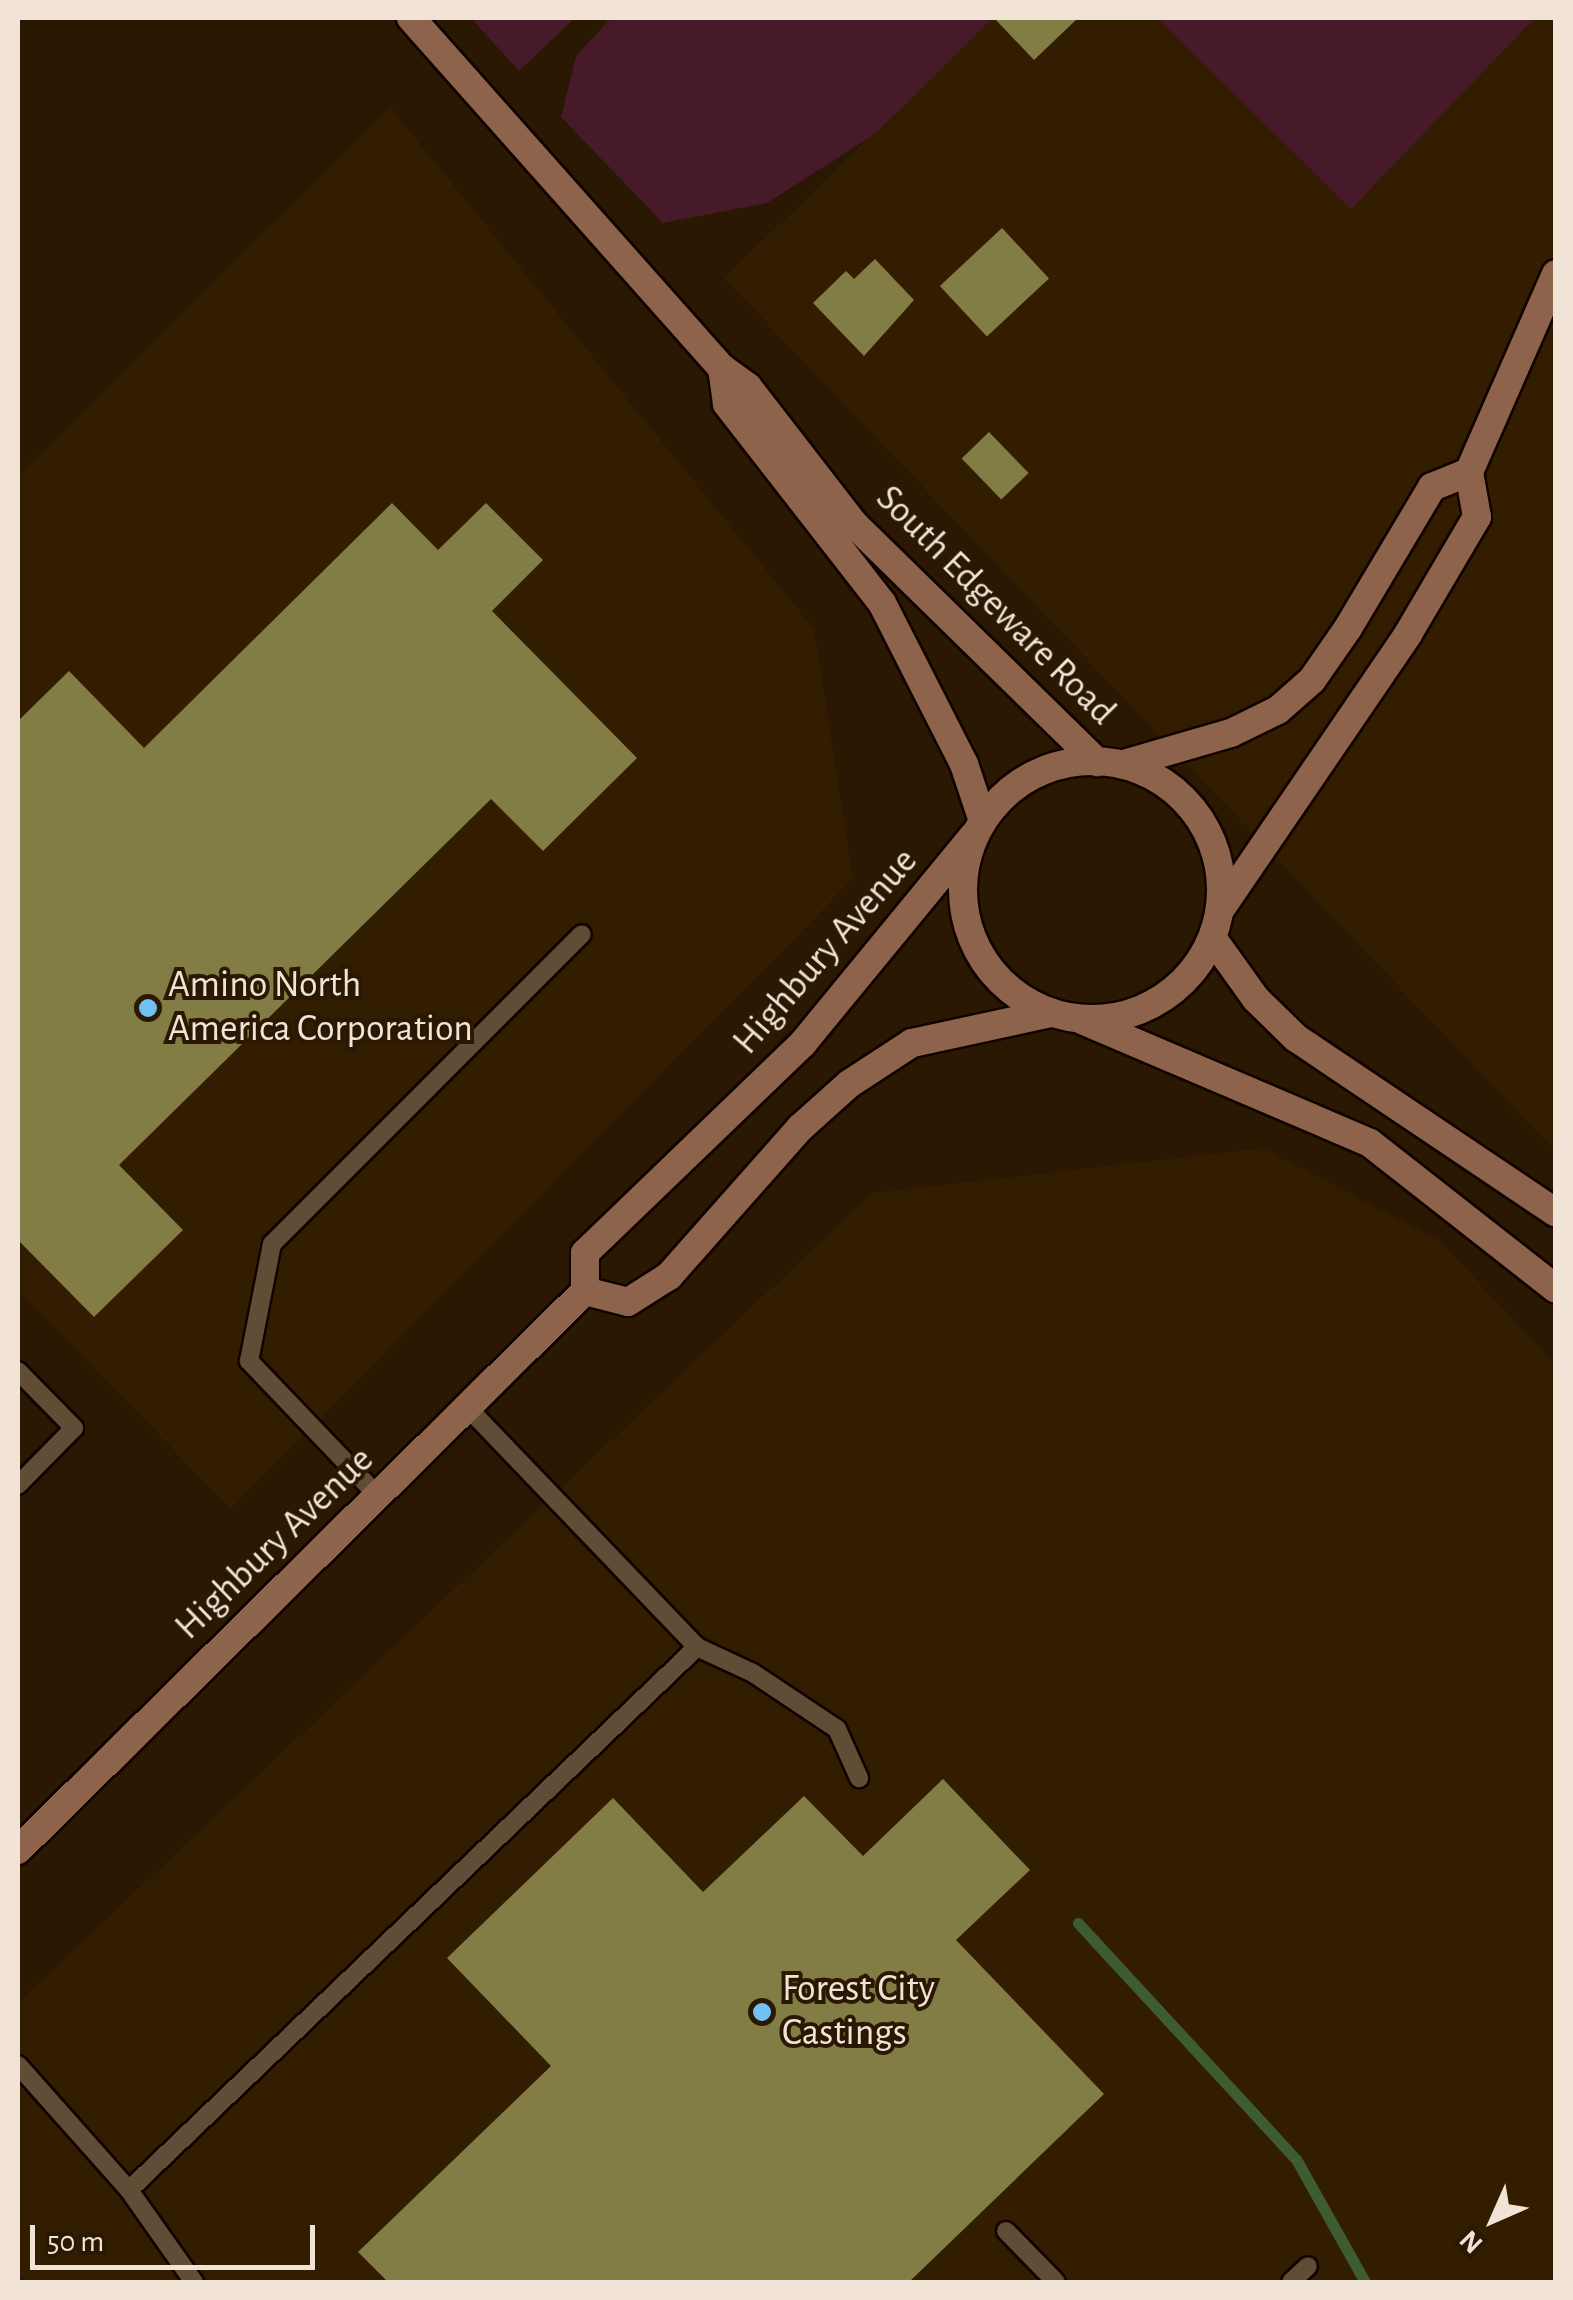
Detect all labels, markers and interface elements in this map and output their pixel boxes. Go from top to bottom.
street label: South Edgeware Road [866,477,1124,735]
street label: Highbury Avenue [724,840,928,1064]
place label: Amino North America Corporation [168,963,473,1052]
marker: Amino North America Corporation [137,997,159,1019]
street label: Highbury Avenue [166,1438,384,1650]
place label: Forest City Castings [782,1967,935,2056]
marker: Forest City Castings [751,2001,773,2023]
north arrow [1443,2170,1543,2270]
scale bar [35,2205,320,2267]
text: N [1455,2224,1489,2258]
text: 50 m [47,2227,104,2257]

